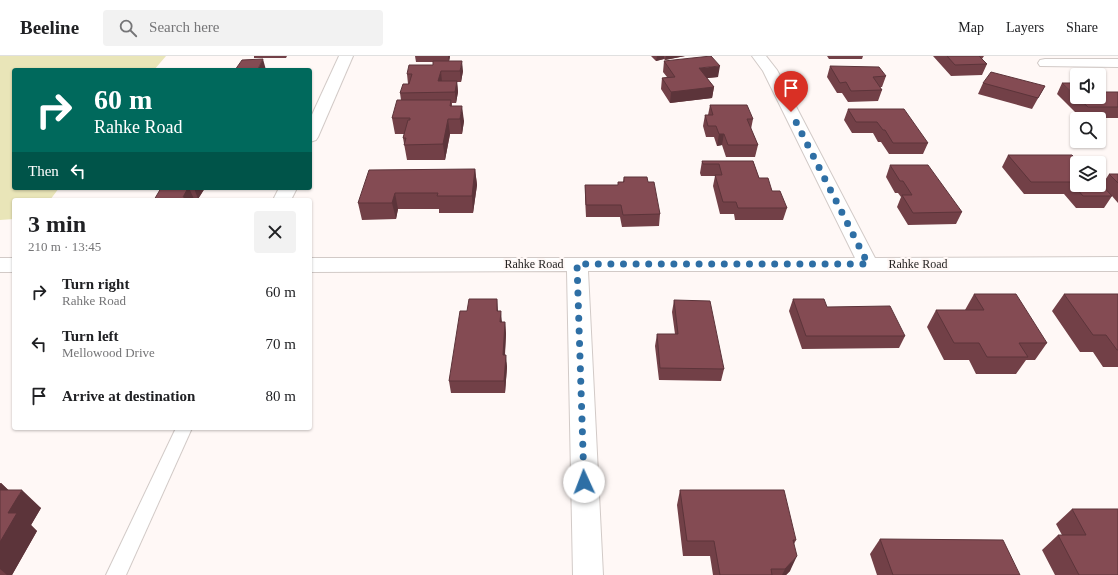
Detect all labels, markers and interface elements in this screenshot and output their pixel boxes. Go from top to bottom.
search box [103,10,383,46]
text: Beeline [20,17,79,38]
icon: search [117,17,139,39]
text: Search here [149,19,219,35]
text: Map [958,20,984,35]
text: Layers [1006,20,1044,35]
text: Share [1066,20,1098,35]
map controls [1070,68,1106,192]
button: sound [1070,68,1106,104]
pin [774,71,808,112]
icon: arrive [780,77,802,99]
icon: right [28,84,80,136]
text: 60 m [94,84,152,115]
button: search [1070,112,1106,148]
text: Rahke Road [94,117,182,137]
button: layers [1070,156,1106,192]
icon: left [67,160,89,182]
text: Then [28,163,59,179]
text: 3 min [28,211,86,237]
button: close [254,211,296,253]
text: 210 m · 13:45 [28,239,101,254]
street label: Rahke Road [505,257,564,271]
street label: Rahke Road [889,257,948,271]
text: Turn right [62,276,129,292]
icon: right [28,281,50,303]
text: 60 m [266,284,296,300]
text: Rahke Road [62,293,126,308]
text: Turn left [62,328,119,344]
icon: left [28,333,50,355]
text: 70 m [266,336,296,352]
text: Mellowood Drive [62,345,155,360]
icon: arrive [28,385,50,407]
text: Arrive at destination [62,388,195,404]
text: 80 m [266,388,296,404]
position arrow [563,461,605,503]

